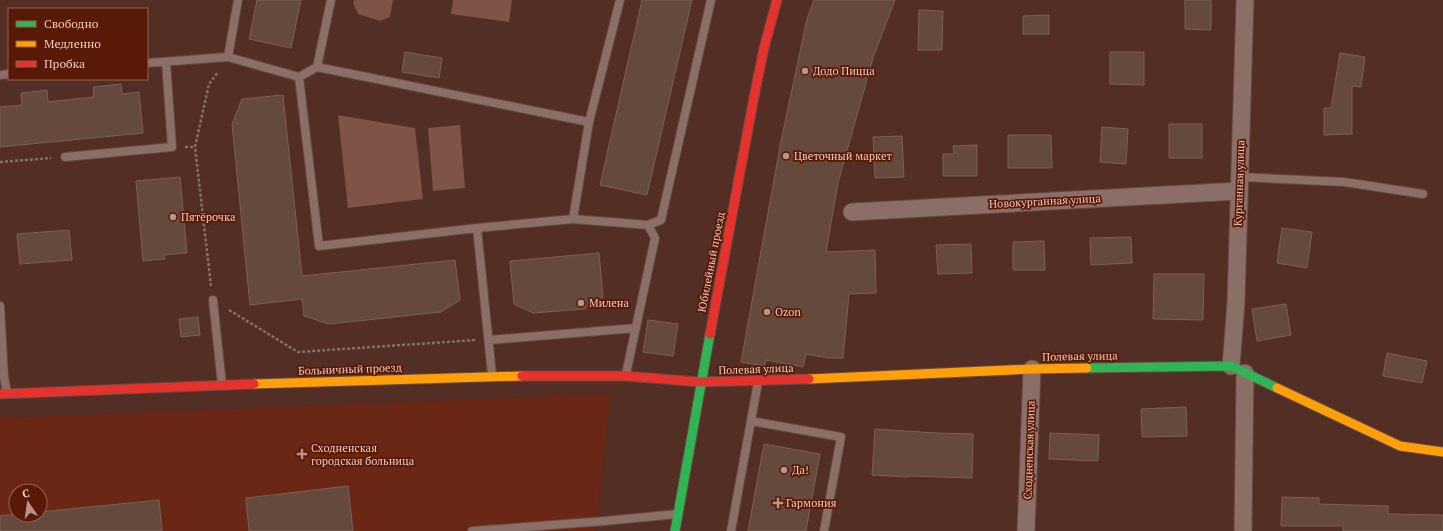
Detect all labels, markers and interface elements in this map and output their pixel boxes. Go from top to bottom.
legend [8,8,148,80]
text: Свободно [44,16,99,31]
text: Медленно [44,36,101,51]
text: Пробка [44,56,85,71]
place label: Додо Пицца [813,64,875,78]
marker: Додо Пицца [800,66,810,76]
street label: Курганная улица [1230,139,1248,226]
place label: Цветочный маркет [794,149,892,163]
marker: Цветочный маркет [781,151,791,161]
street label: Новокурганная улица [989,191,1102,211]
place label: Пятёрочка [181,210,236,224]
street label: Юбилейный проезд [694,211,728,313]
marker: Пятёрочка [168,212,178,222]
place label: Милена [589,296,630,310]
marker: Милена [576,298,586,308]
place label: Ozon [775,305,801,319]
marker: Ozon [762,307,772,317]
street label: Полевая улица [1042,348,1118,364]
street label: Больничный проезд [298,360,402,378]
street label: Полевая улица [718,361,794,377]
street label: Сходненская улица [1020,400,1038,500]
place label: Сходненская городская больница [311,441,415,468]
marker: Сходненская городская больница [296,448,308,460]
place label: Да! [792,463,809,477]
marker: Да! [779,465,789,475]
north arrow [8,483,48,523]
text: С [21,486,31,501]
place label: Гармония [786,496,837,510]
marker: Гармония [773,498,783,508]

